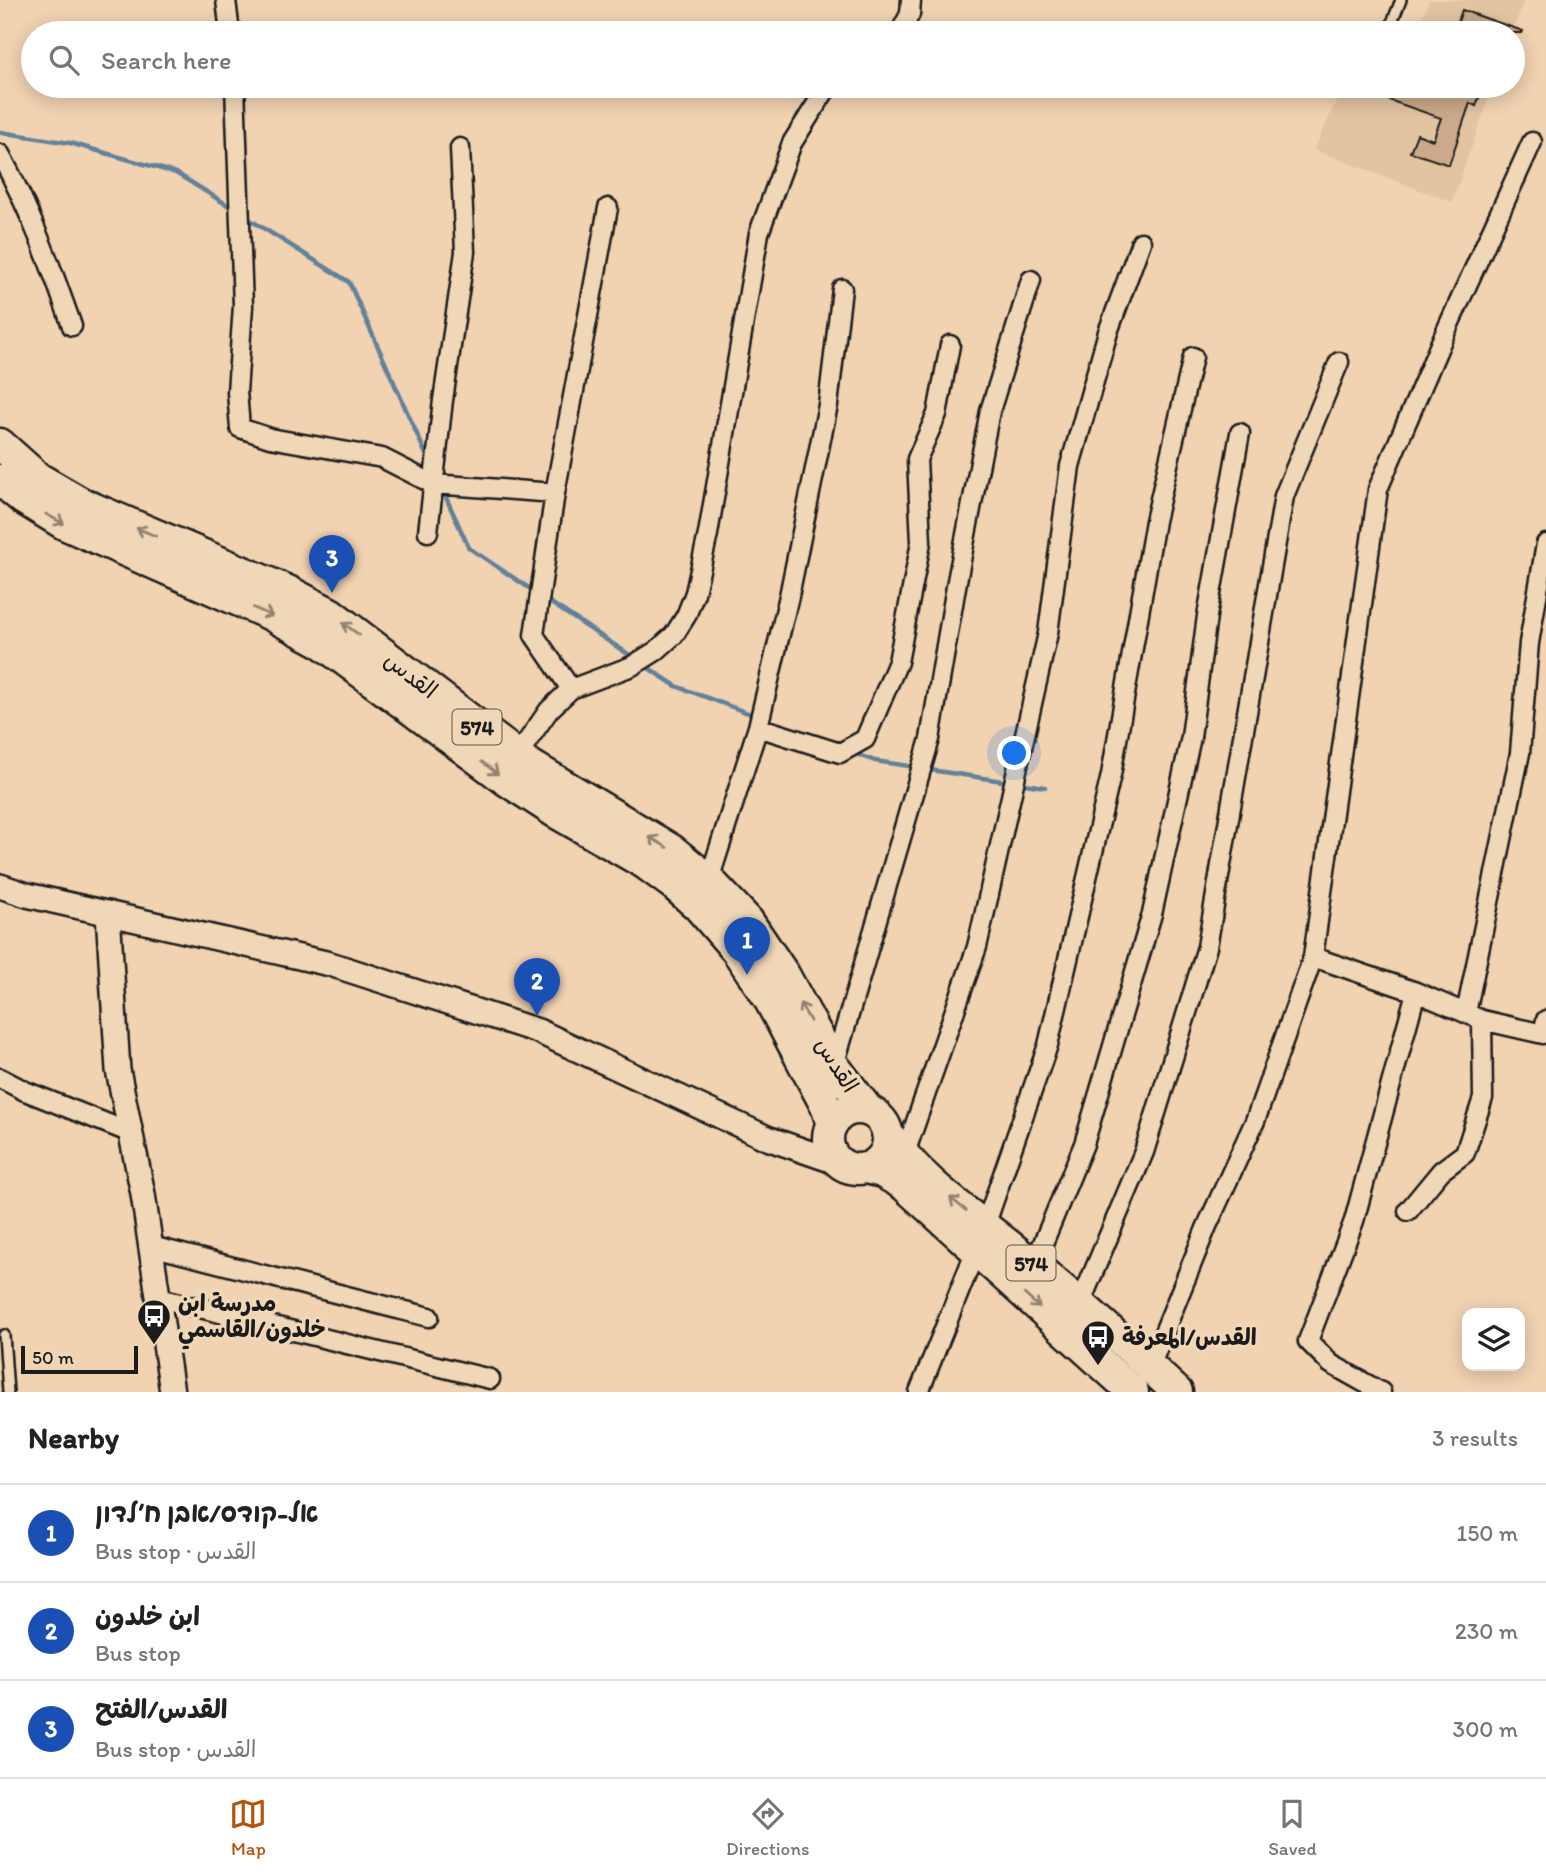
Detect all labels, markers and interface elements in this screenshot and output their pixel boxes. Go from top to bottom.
search box [21,21,1525,98]
icon: search [45,41,83,79]
text: Search here [101,44,231,76]
one-way arrow [45,512,65,526]
one-way arrow [135,525,157,538]
pin: 3 [309,535,355,593]
one-way arrow [252,606,273,619]
one-way arrow [342,622,361,636]
street label: القدس [379,646,443,704]
road number: 574 [452,710,502,744]
your location [997,736,1031,770]
one-way arrow [480,761,499,776]
one-way arrow [649,834,669,848]
pin: 1 [724,917,770,975]
pin: 2 [514,958,560,1016]
one-way arrow [797,1002,811,1022]
street label: القدس [809,1032,865,1098]
one-way arrow [949,1197,968,1212]
road number: 574 [1006,1246,1056,1280]
place label: مدرسة ابن خلدون/القاسمي [178,1289,326,1350]
one-way arrow [1023,1293,1041,1309]
bus stop icon: مدرسة ابن خلدون/القاسمي [135,1297,173,1346]
map controls [1462,1308,1525,1371]
button: layers [1462,1308,1525,1371]
bus stop icon: القدس/المعرفة [1079,1318,1117,1367]
place label: القدس/المعرفة [1122,1323,1257,1351]
scale bar [21,1343,138,1375]
text: 50 m [32,1346,74,1369]
text: Nearby [28,1419,119,1456]
text: 3 results [1432,1424,1518,1452]
text: אל-קודס/אבן ח׳לדון [95,1497,318,1529]
text: 1 [46,1519,56,1547]
text: 150 m [1457,1519,1518,1547]
text: Bus stop · القدس [95,1537,257,1565]
text: ابن خلدون [95,1600,200,1632]
text: 2 [45,1617,57,1645]
text: 230 m [1455,1617,1518,1645]
text: Bus stop [95,1639,181,1667]
text: القدس/الفتح [95,1693,227,1725]
text: 3 [45,1715,57,1743]
text: 300 m [1453,1715,1518,1743]
text: Bus stop · القدس [95,1735,257,1763]
tab: Map [229,1795,267,1860]
tab: Directions [726,1795,810,1860]
tab: Saved [1268,1795,1317,1860]

